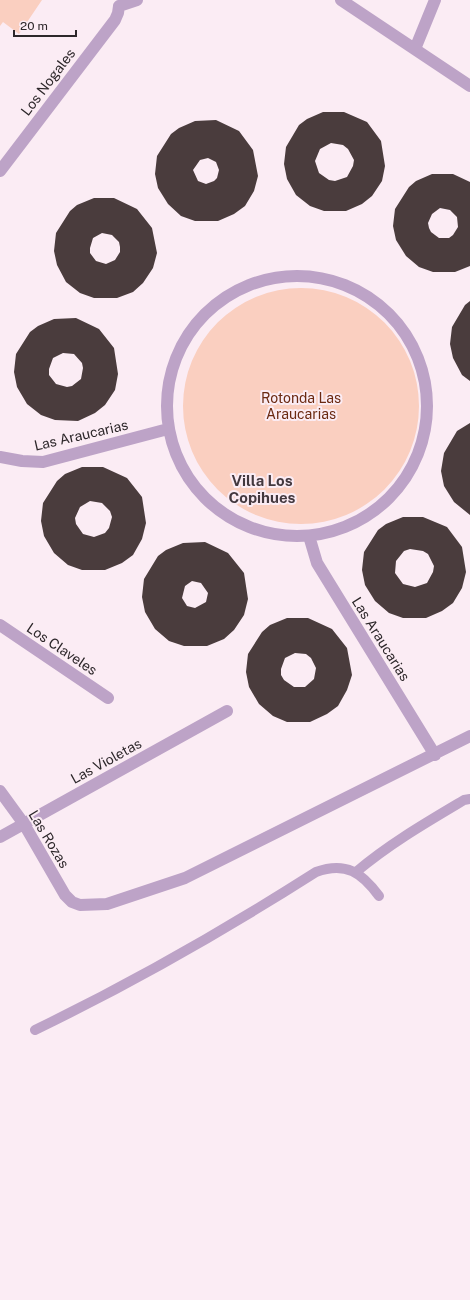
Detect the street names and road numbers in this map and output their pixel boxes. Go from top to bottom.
street label: Los Nogales [18,45,78,119]
street label: Las Araucarias [32,416,130,454]
street label: Las Araucarias [349,594,413,684]
street label: Los Claveles [24,620,100,678]
street label: Las Violetas [68,735,144,787]
street label: Las Rozas [26,807,72,871]

